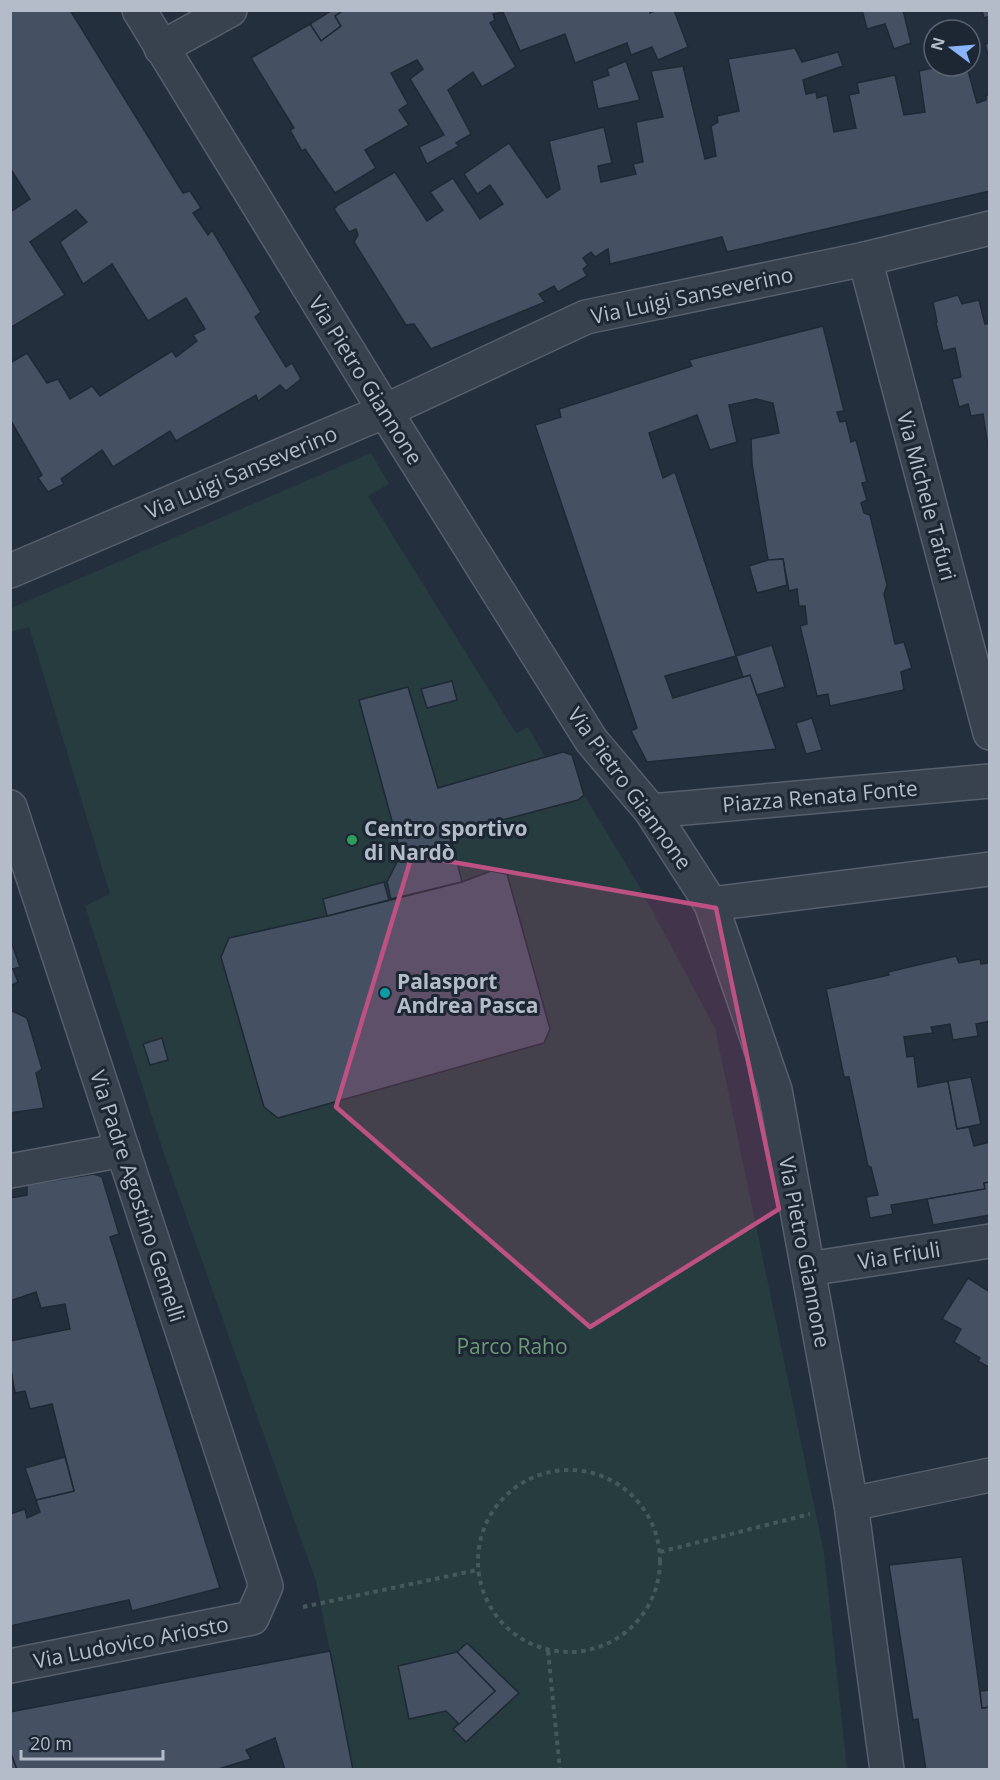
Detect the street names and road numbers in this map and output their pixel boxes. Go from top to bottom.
street label: Via Luigi Sanseverino [588,260,796,330]
street label: Via Pietro Giannone [303,290,429,470]
street label: Via Michele Tafuri [891,409,963,583]
street label: Via Luigi Sanseverino [141,419,341,525]
street label: Via Pietro Giannone [562,701,698,875]
street label: Piazza Renata Fonte [721,774,919,818]
street label: Via Padre Agostino Gemelli [84,1067,192,1325]
street label: Via Pietro Giannone [773,1154,837,1350]
street label: Via Friuli [856,1235,942,1275]
street label: Via Ludovico Ariosto [31,1609,231,1675]

